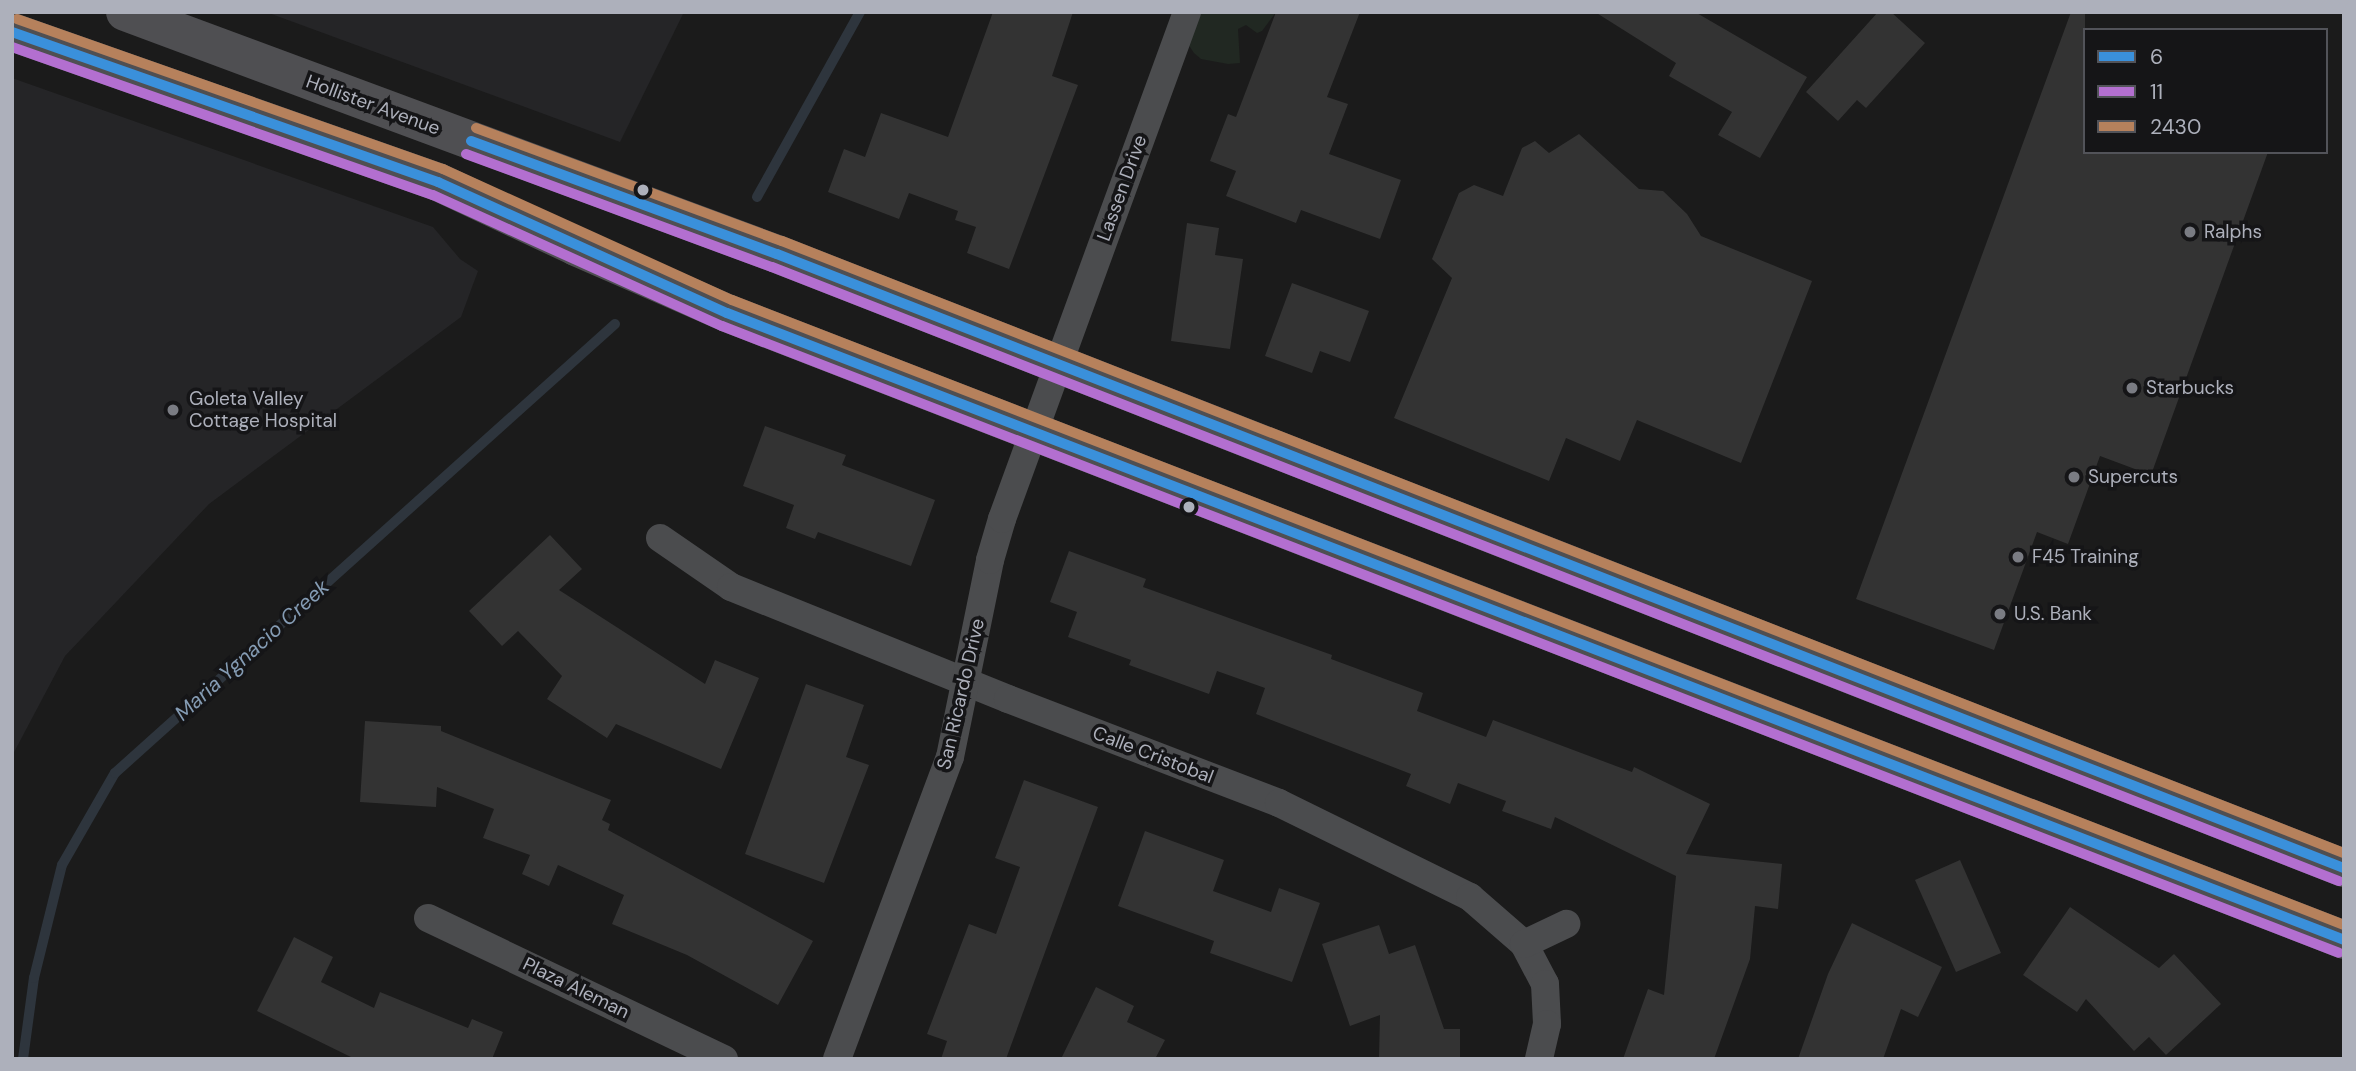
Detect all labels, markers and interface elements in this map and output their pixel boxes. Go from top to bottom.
legend [2083,28,2328,154]
text: 6 [2150,43,2163,71]
street label: Hollister Avenue [303,70,443,140]
text: 11 [2150,78,2163,106]
text: 2430 [2150,113,2201,141]
street label: Lassen Drive [1092,132,1152,244]
unlabelled marker [636,183,650,197]
place label: Ralphs [2204,221,2262,243]
marker: Ralphs [2182,224,2198,240]
place label: Starbucks [2146,377,2234,399]
marker: Starbucks [2124,380,2140,396]
place label: Goleta Valley Cottage Hospital [189,388,337,432]
marker: Goleta Valley Cottage Hospital [163,400,183,420]
place label: Supercuts [2088,466,2178,488]
marker: Supercuts [2066,469,2082,485]
unlabelled marker [1182,500,1196,514]
place label: F45 Training [2032,546,2139,568]
marker: F45 Training [2010,549,2026,565]
water label: Maria Ygnacio Creek [170,574,334,726]
place label: U.S. Bank [2014,603,2092,625]
marker: U.S. Bank [1992,606,2008,622]
street label: San Ricardo Drive [933,616,989,772]
street label: Calle Cristobal [1089,722,1217,788]
street label: Plaza Aleman [519,952,633,1024]

